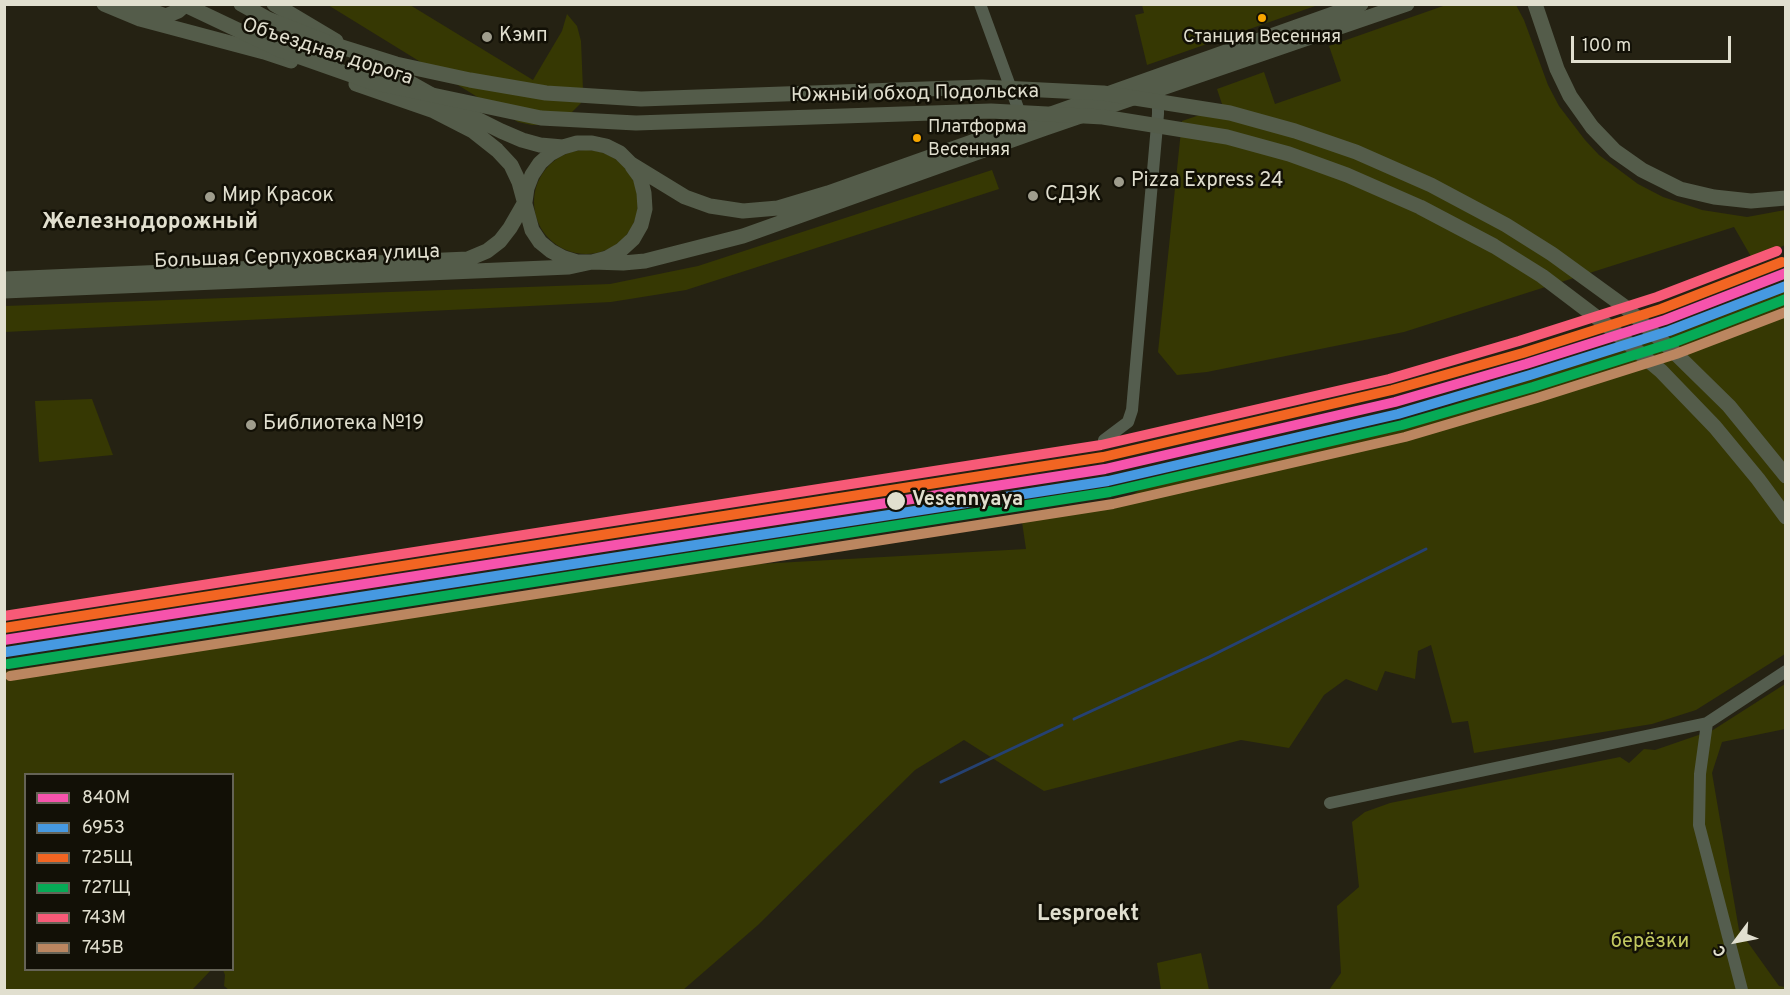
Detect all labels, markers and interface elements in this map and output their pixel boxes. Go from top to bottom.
marker: Станция Весенняя [1256,12,1268,24]
street label: Объездная дорога [239,14,415,92]
scale bar [1574,24,1734,62]
place label: Кэмп [499,25,548,49]
place label: Станция Весенняя [1183,27,1341,49]
marker: Кэмп [480,30,494,44]
text: 100 m [1582,35,1631,58]
street label: Южный обход Подольска [791,81,1039,109]
place label: Платформа Весенняя [928,117,1026,160]
marker: Платформа Весенняя [911,132,923,144]
place label: Pizza Express 24 [1131,170,1284,194]
marker: Pizza Express 24 [1112,175,1126,189]
place label: СДЭК [1045,184,1101,208]
place label: Мир Красок [222,185,334,209]
marker: СДЭК [1026,189,1040,203]
marker: Мир Красок [203,190,217,204]
district label: Железнодорожный [42,211,258,237]
street label: Большая Серпуховская улица [154,241,440,275]
place label: Библиотека №19 [263,413,424,437]
marker: Библиотека №19 [244,418,258,432]
place label: Vesennyaya [912,489,1023,513]
marker: Vesennyaya [885,490,907,512]
legend [24,773,234,971]
text: 840М [82,787,130,810]
text: 6953 [82,817,125,840]
text: 725Щ [82,847,133,870]
text: 727Щ [82,877,131,900]
district label: Lesproekt [1037,903,1139,929]
text: 743М [82,907,126,930]
north arrow [1706,911,1766,971]
park label: берёзки [1611,931,1689,955]
text: 745В [82,937,124,960]
text: С [1710,941,1732,960]

